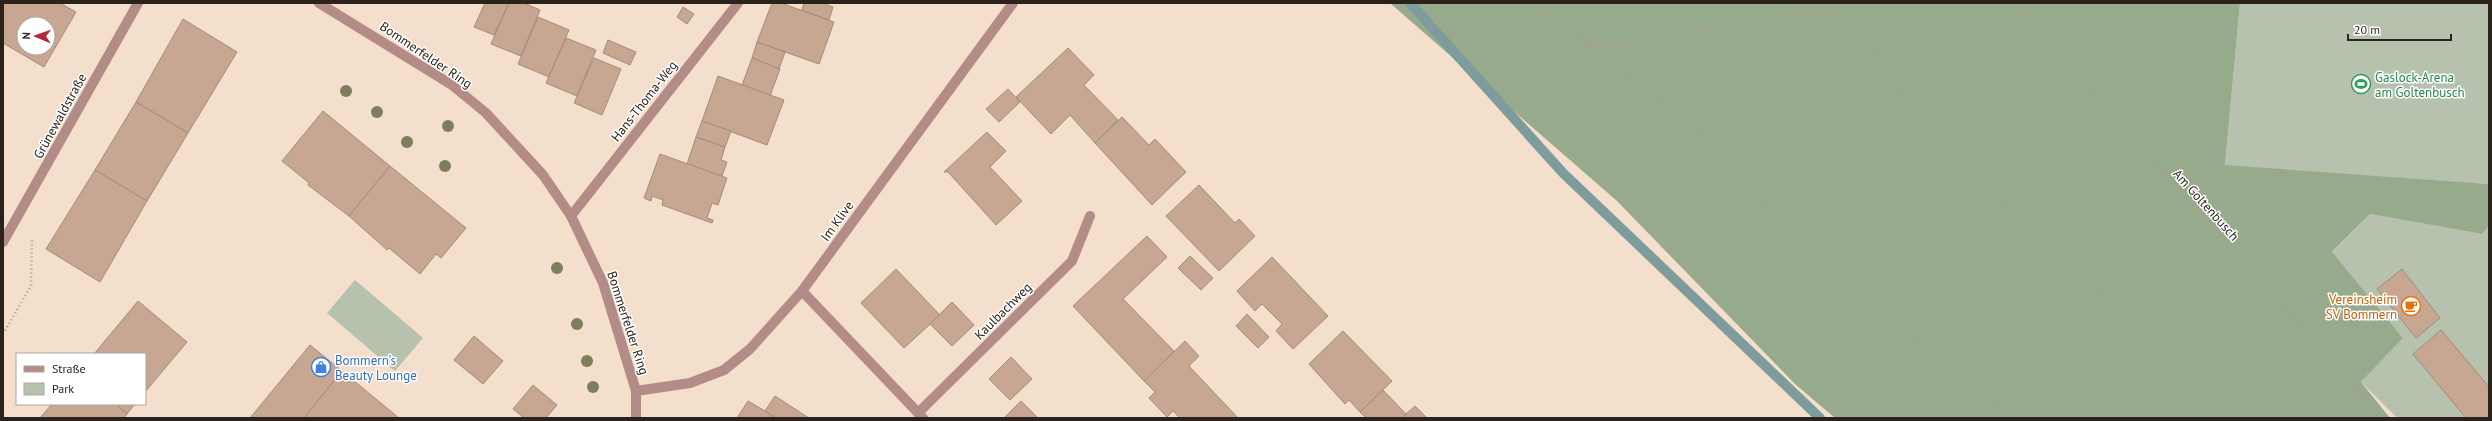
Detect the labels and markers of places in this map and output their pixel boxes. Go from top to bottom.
place label: Gaslock-Arena am Goltenbusch [2375,69,2465,101]
sports icon: Gaslock-Arena am Goltenbusch [2350,73,2372,95]
place label: Vereinsheim SV Bommern [2326,291,2397,323]
cafe icon: Vereinsheim SV Bommern [2400,295,2422,317]
place label: Bommern’s Beauty Lounge [335,352,417,384]
shop icon: Bommern’s Beauty Lounge [310,356,332,378]

